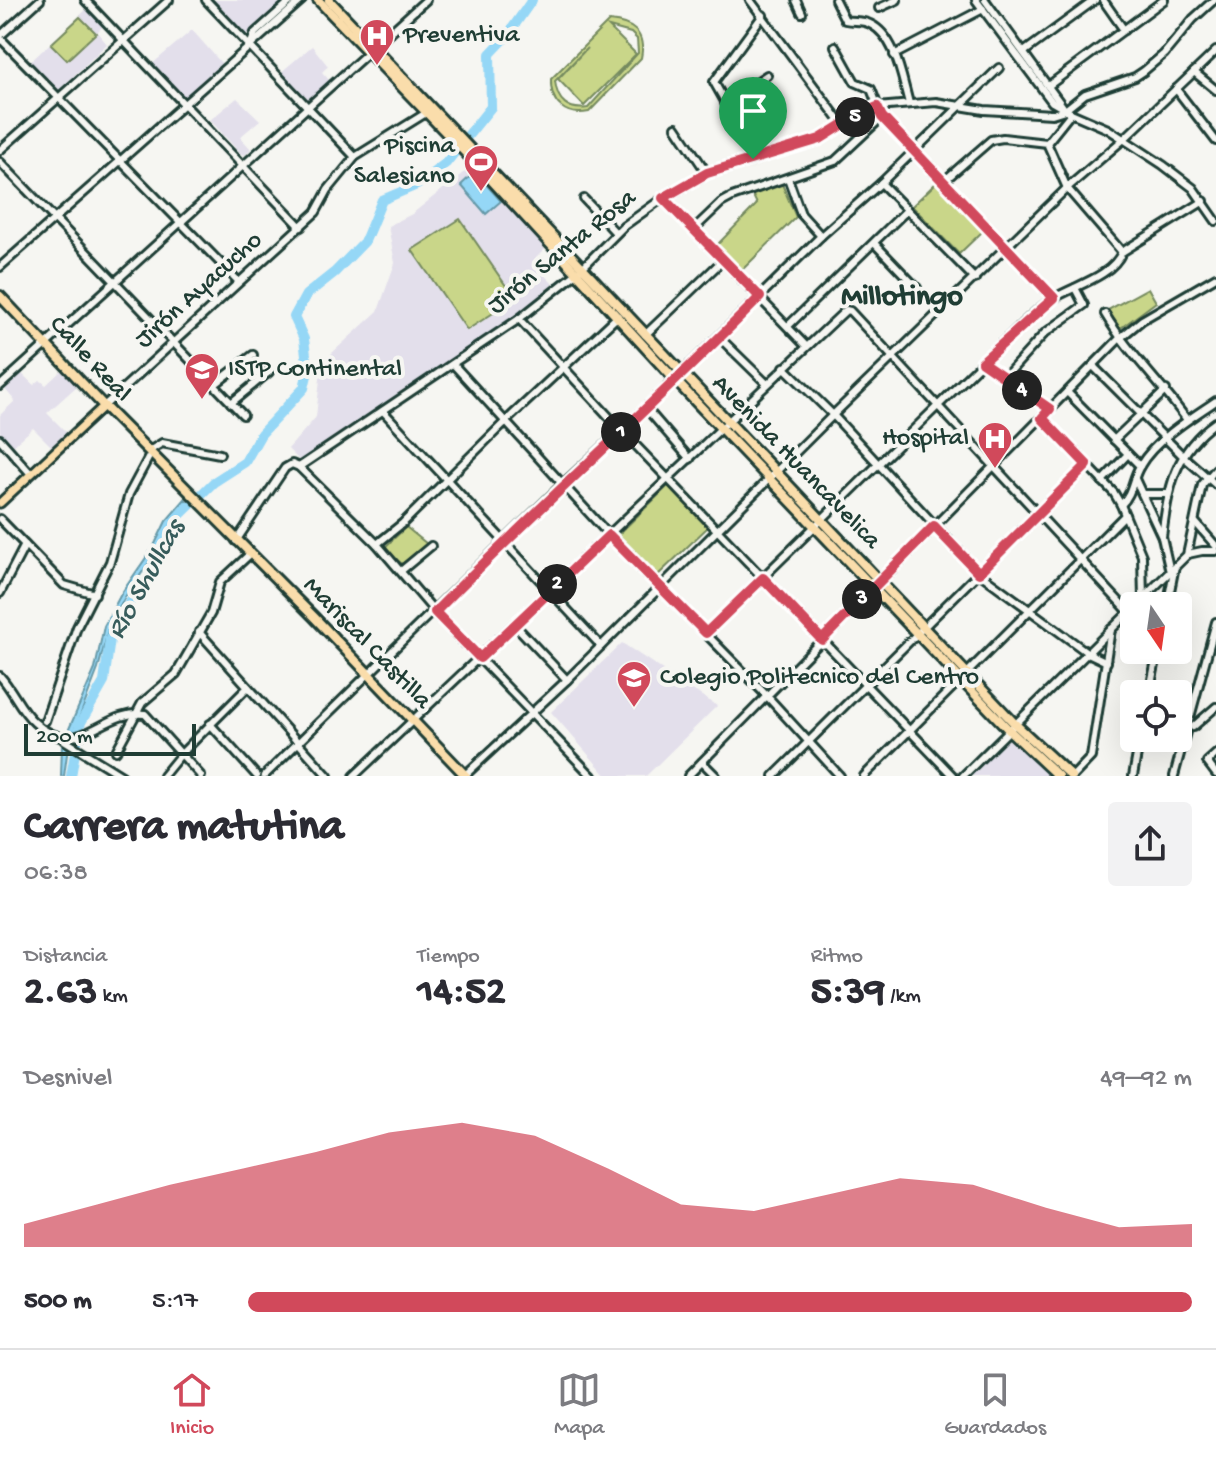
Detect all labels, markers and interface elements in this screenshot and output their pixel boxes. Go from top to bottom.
hospital icon: Preventiva [358,17,396,67]
place label: Preventiva [402,21,521,52]
pin [719,77,787,159]
icon: arrive [731,89,775,133]
pin: 5 [835,97,875,137]
text: 5 [849,104,861,130]
place label: Piscina Salesiano [354,132,457,193]
sports icon: Piscina Salesiano [462,143,500,193]
street label: Jirón Santa Rosa [483,183,645,322]
street label: Jirón Ayacucho [130,226,270,356]
district label: Millotingo [841,281,963,316]
street label: Calle Real [41,310,137,410]
school or university icon: ISTP Continental [183,351,221,401]
place label: ISTP Continental [228,355,402,386]
street label: Avenida Huancavelica [704,369,887,558]
pin: 4 [1002,370,1042,410]
text: 4 [1017,377,1027,403]
pin: 1 [601,412,641,452]
text: 1 [617,419,625,445]
hospital icon: Hospital [976,420,1014,470]
place label: Hospital [882,424,969,455]
water label: Río Shullcas [101,512,194,645]
pin: 2 [537,564,577,604]
street label: Mariscal Castilla [295,571,438,718]
text: 2 [552,571,562,597]
pin: 3 [842,579,882,619]
text: 3 [856,586,868,612]
north arrow [1120,592,1192,664]
map controls [1120,592,1192,752]
school or university icon: Colegio Politecnico del Centro [615,659,653,709]
place label: Colegio Politecnico del Centro [660,663,979,694]
button: locate [1120,680,1192,752]
scale bar [24,720,196,756]
text: 200 m [36,725,93,751]
button: share [1108,802,1192,886]
text: Carrera matutina [24,803,344,855]
text: 06:38 [24,859,88,890]
text: Distancia [24,944,107,970]
text: Tiempo [417,944,480,970]
text: Ritmo [811,944,863,970]
text: 2.63 [24,970,97,1017]
text: 14:52 [417,970,506,1017]
text: 5:39 [811,970,885,1017]
text: km [97,984,128,1010]
text: /km [885,984,921,1010]
text: Desnivel [24,1064,113,1095]
text: 49–92 m [1100,1064,1192,1095]
text: 500 m [24,1287,92,1318]
text: 5:17 [152,1287,198,1318]
tab: Inicio [170,1368,214,1442]
tab: Mapa [554,1368,604,1442]
tab: Guardados [944,1368,1046,1442]

